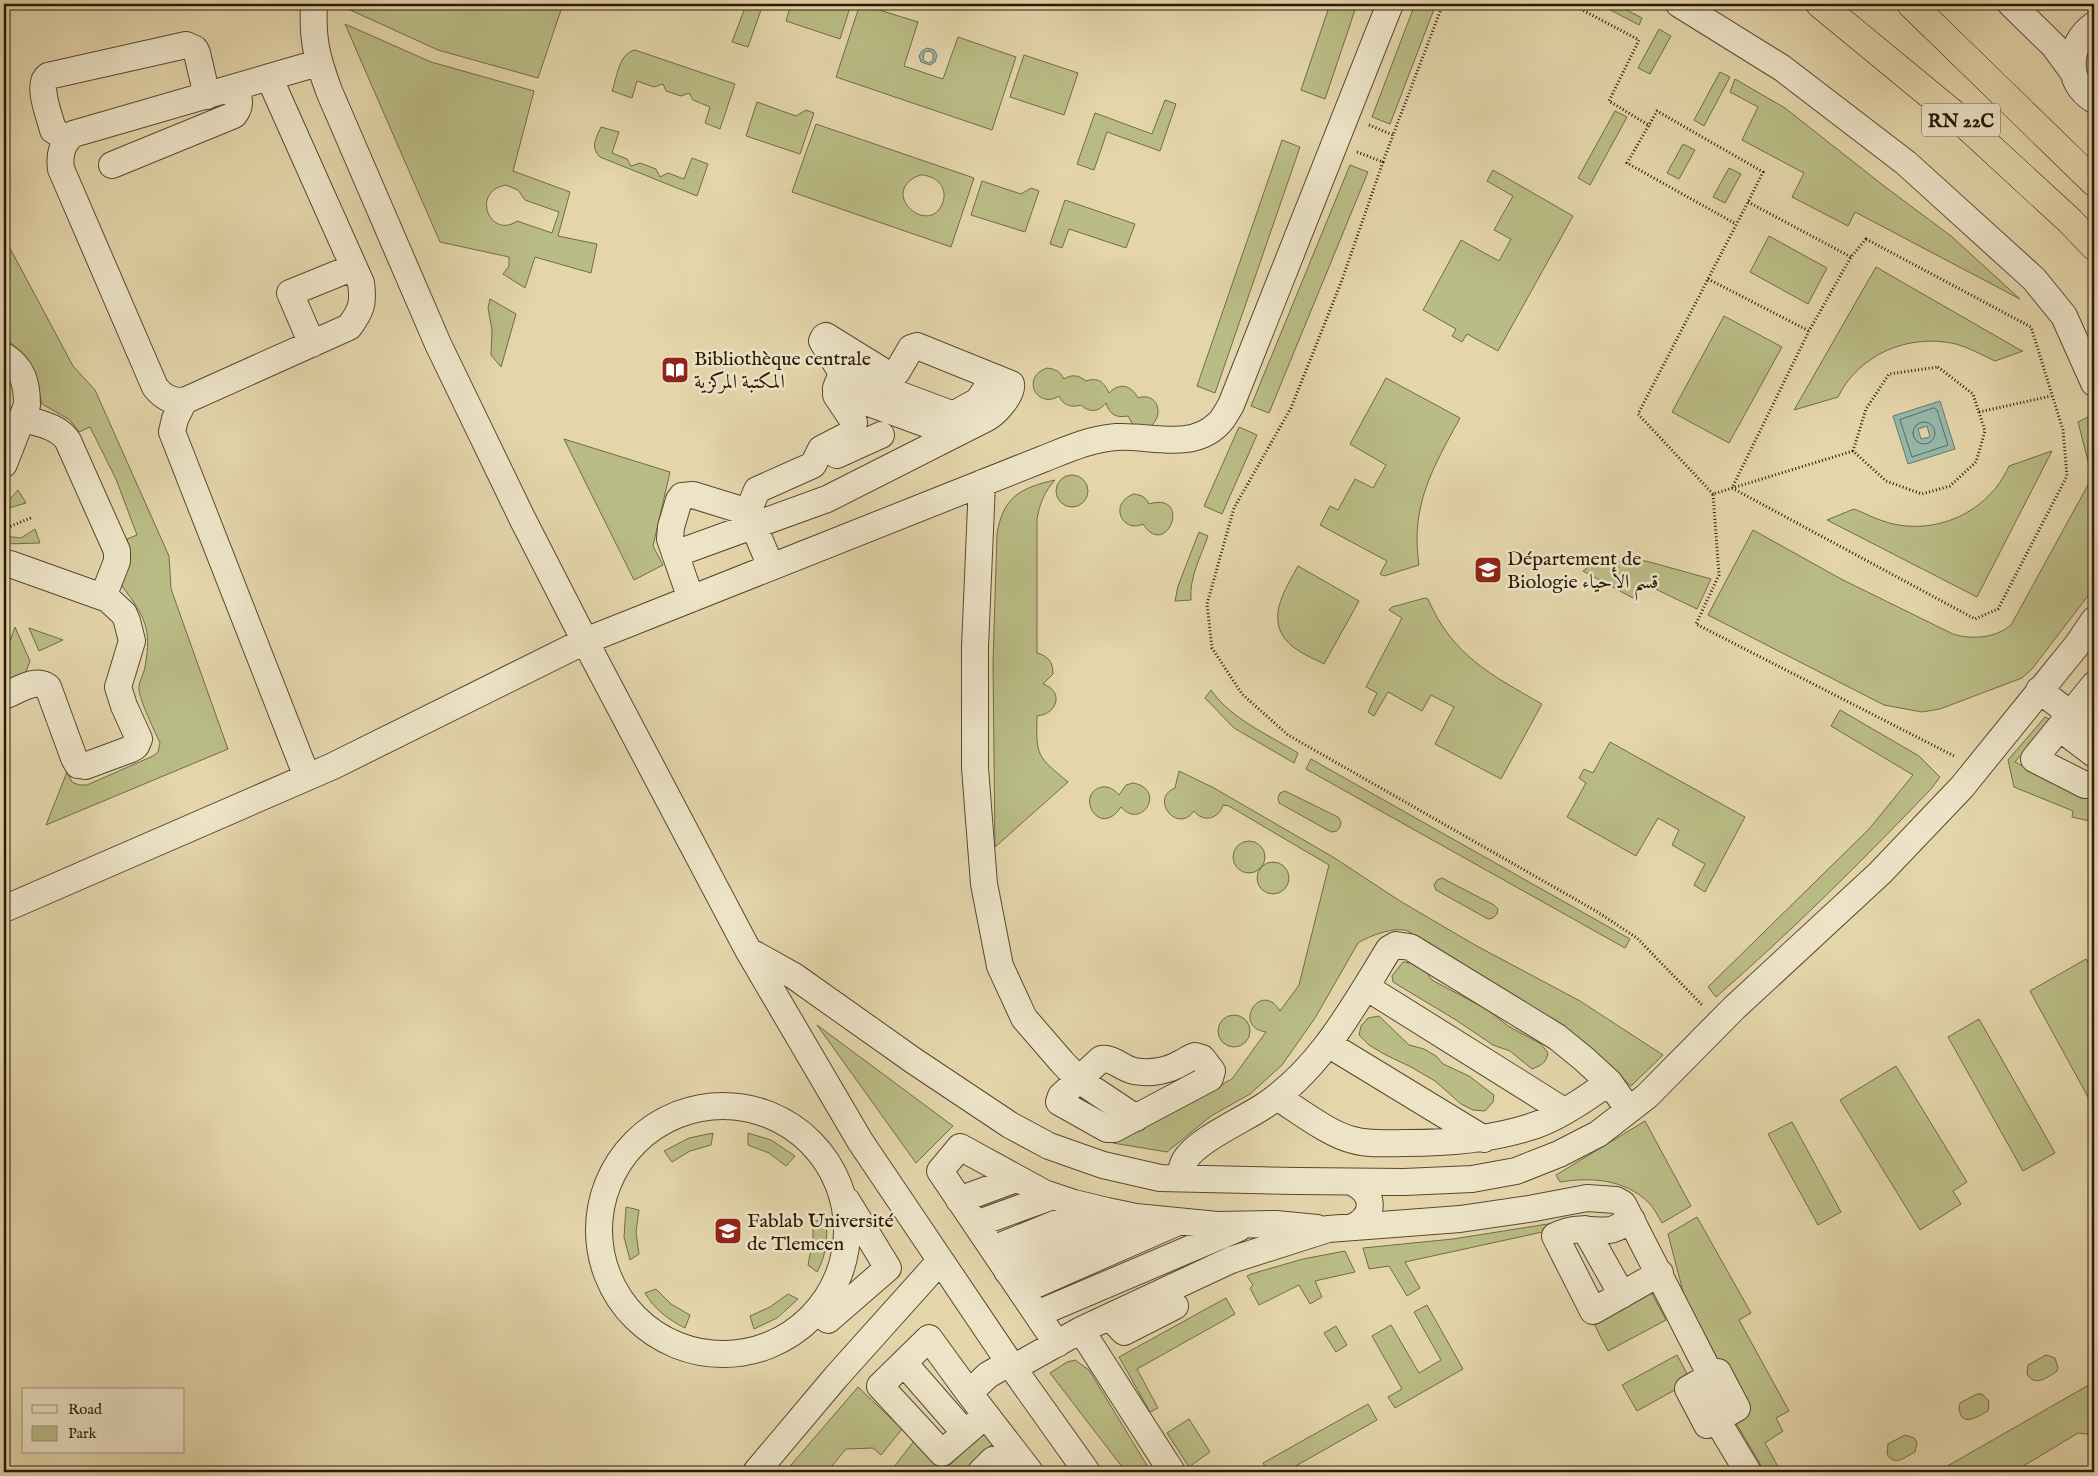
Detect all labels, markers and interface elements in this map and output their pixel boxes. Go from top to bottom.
road number: RN 22C [1922,104,2000,136]
place label: Bibliothèque centrale المكتبة المركزية [694,347,871,395]
library icon: Bibliothèque centrale المكتبة المركزية [660,355,690,385]
place label: Département de Biologie قسم الأحياء [1507,547,1659,601]
school or university icon: Département de Biologie قسم الأحياء [1473,555,1503,585]
place label: Fablab Université de Tlemcen [747,1209,894,1257]
school or university icon: Fablab Université de Tlemcen [713,1216,743,1246]
legend [22,1388,185,1454]
text: Road [68,1400,103,1419]
text: Park [68,1424,98,1443]

